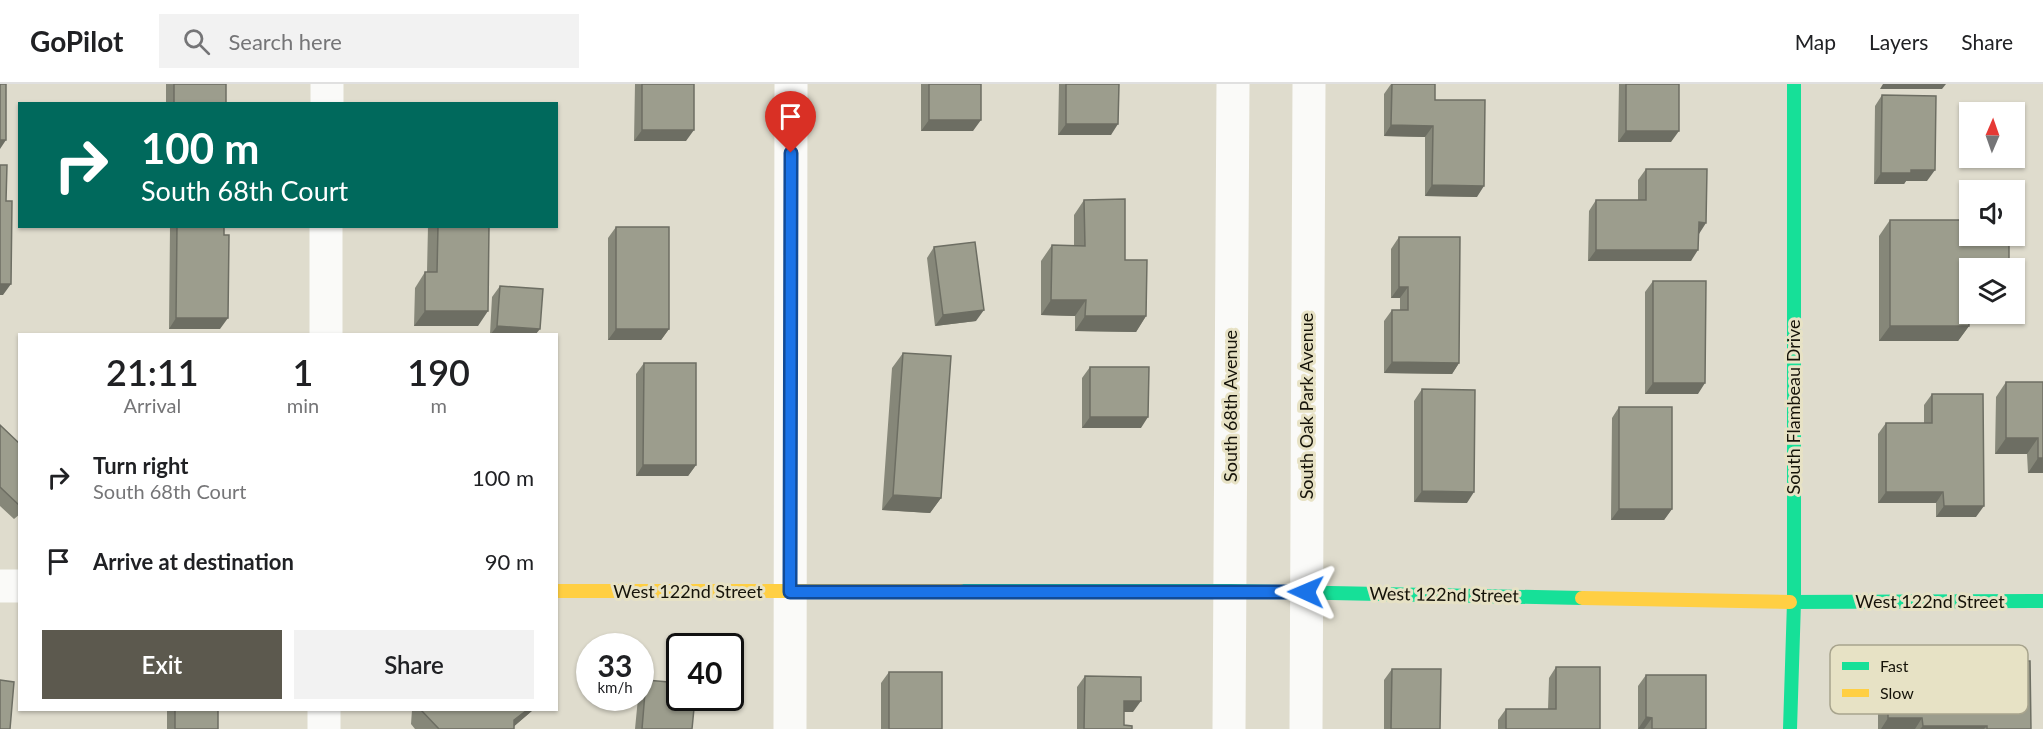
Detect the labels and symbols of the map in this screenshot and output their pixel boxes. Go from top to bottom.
pin [765,91,816,153]
north arrow [1959,102,2025,168]
street label: South Oak Park Avenue [1295,313,1317,499]
street label: South Flambeau Drive [1782,319,1804,495]
street label: South 68th Avenue [1219,330,1241,482]
position arrow [1274,560,1338,624]
street label: West 122nd Street [613,580,763,602]
street label: West 122nd Street [1369,582,1519,606]
street label: West 122nd Street [1855,590,2005,612]
speed limit sign: 40 [666,633,744,711]
legend [1830,645,2028,714]
text: Fast [1880,656,1909,675]
text: Slow [1880,683,1914,702]

